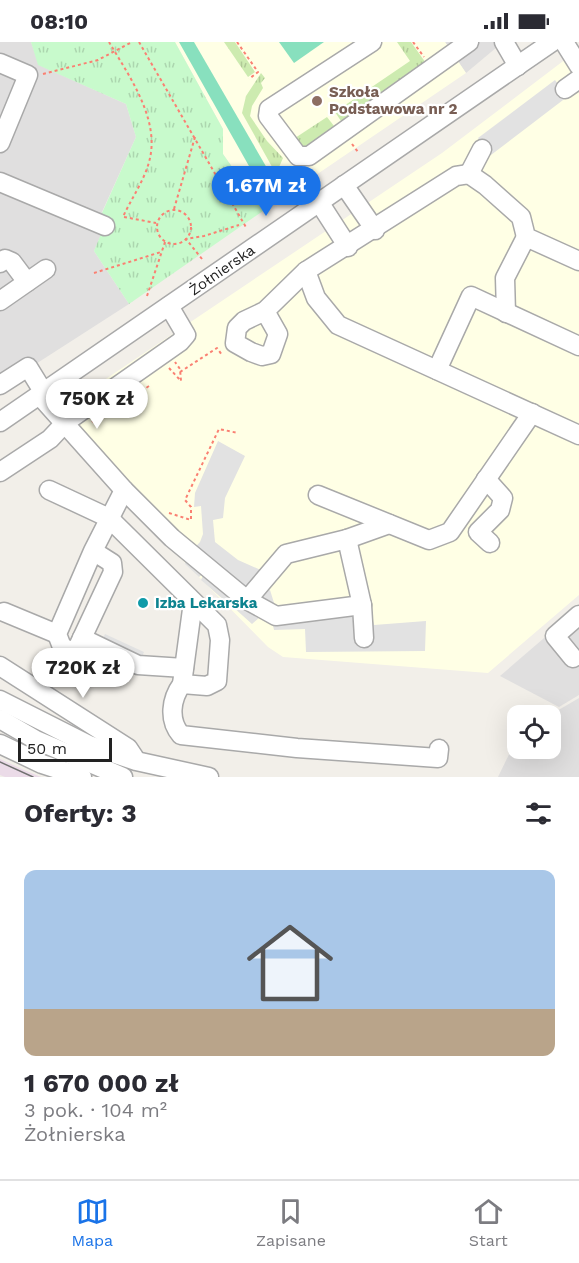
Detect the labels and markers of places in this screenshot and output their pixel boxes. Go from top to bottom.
place label: Szkoła Podstawowa nr 2 [329,83,457,118]
marker: Szkoła Podstawowa nr 2 [310,94,324,108]
pin: 1.67M zł [204,166,328,217]
pin: 750K zł [42,379,152,430]
place label: Izba Lekarska [155,594,258,612]
marker: Izba Lekarska [136,596,150,610]
pin: 720K zł [28,648,138,699]

